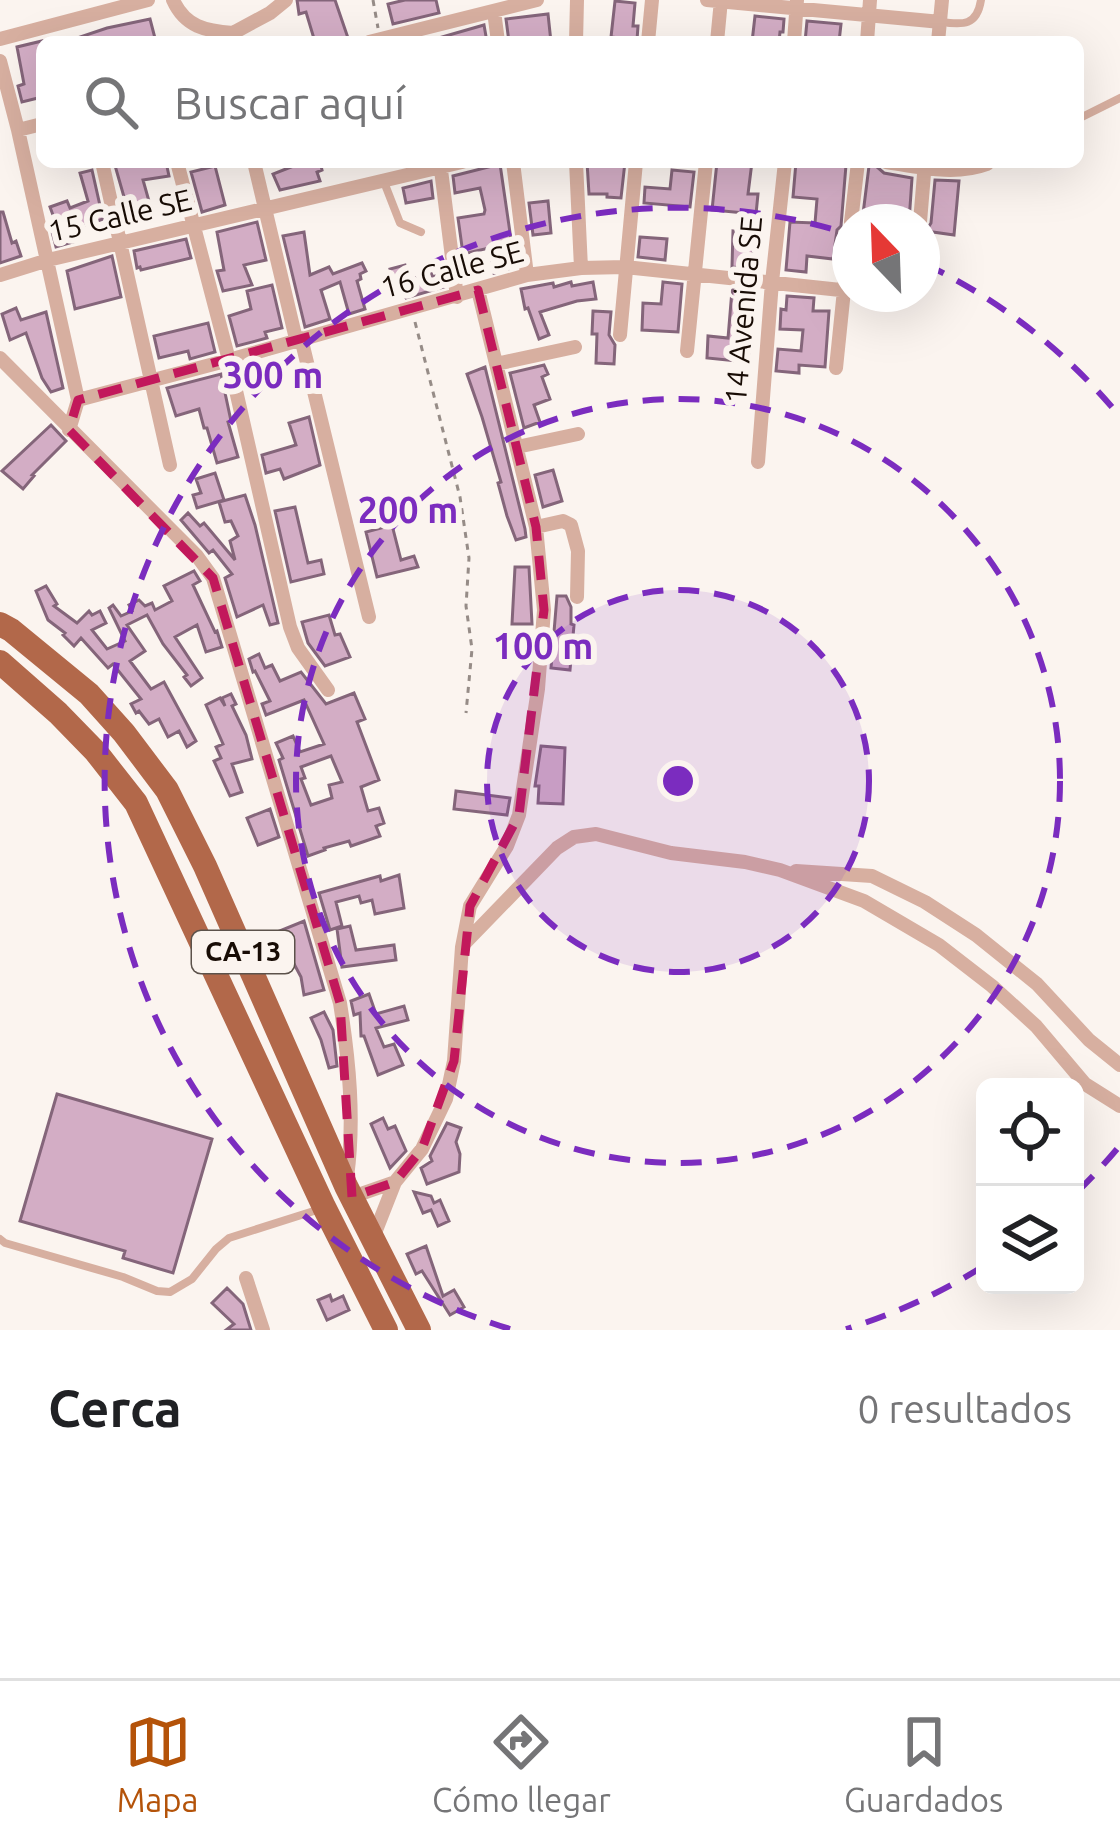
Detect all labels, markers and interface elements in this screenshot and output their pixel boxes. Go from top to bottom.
search box [36,36,1084,168]
icon: search [78,69,144,135]
text: Buscar aquí [174,77,405,128]
street label: 15 Calle SE [45,182,195,248]
north arrow [832,204,940,312]
street label: 14 Avenida SE [718,215,768,405]
street label: 16 Calle SE [377,234,527,304]
text: 300 m [223,354,323,395]
text: 200 m [358,489,458,530]
text: 100 m [493,625,593,666]
centre of rings [657,760,699,802]
road number: CA-13 [192,931,294,973]
map controls [976,1078,1084,1294]
button: locate [976,1078,1084,1186]
button: layers [976,1186,1084,1294]
text: Cerca [48,1379,182,1437]
text: 0 resultados [858,1387,1072,1430]
tab: Mapa [117,1709,199,1818]
tab: Cómo llegar [432,1709,611,1818]
tab: Guardados [844,1709,1003,1818]

